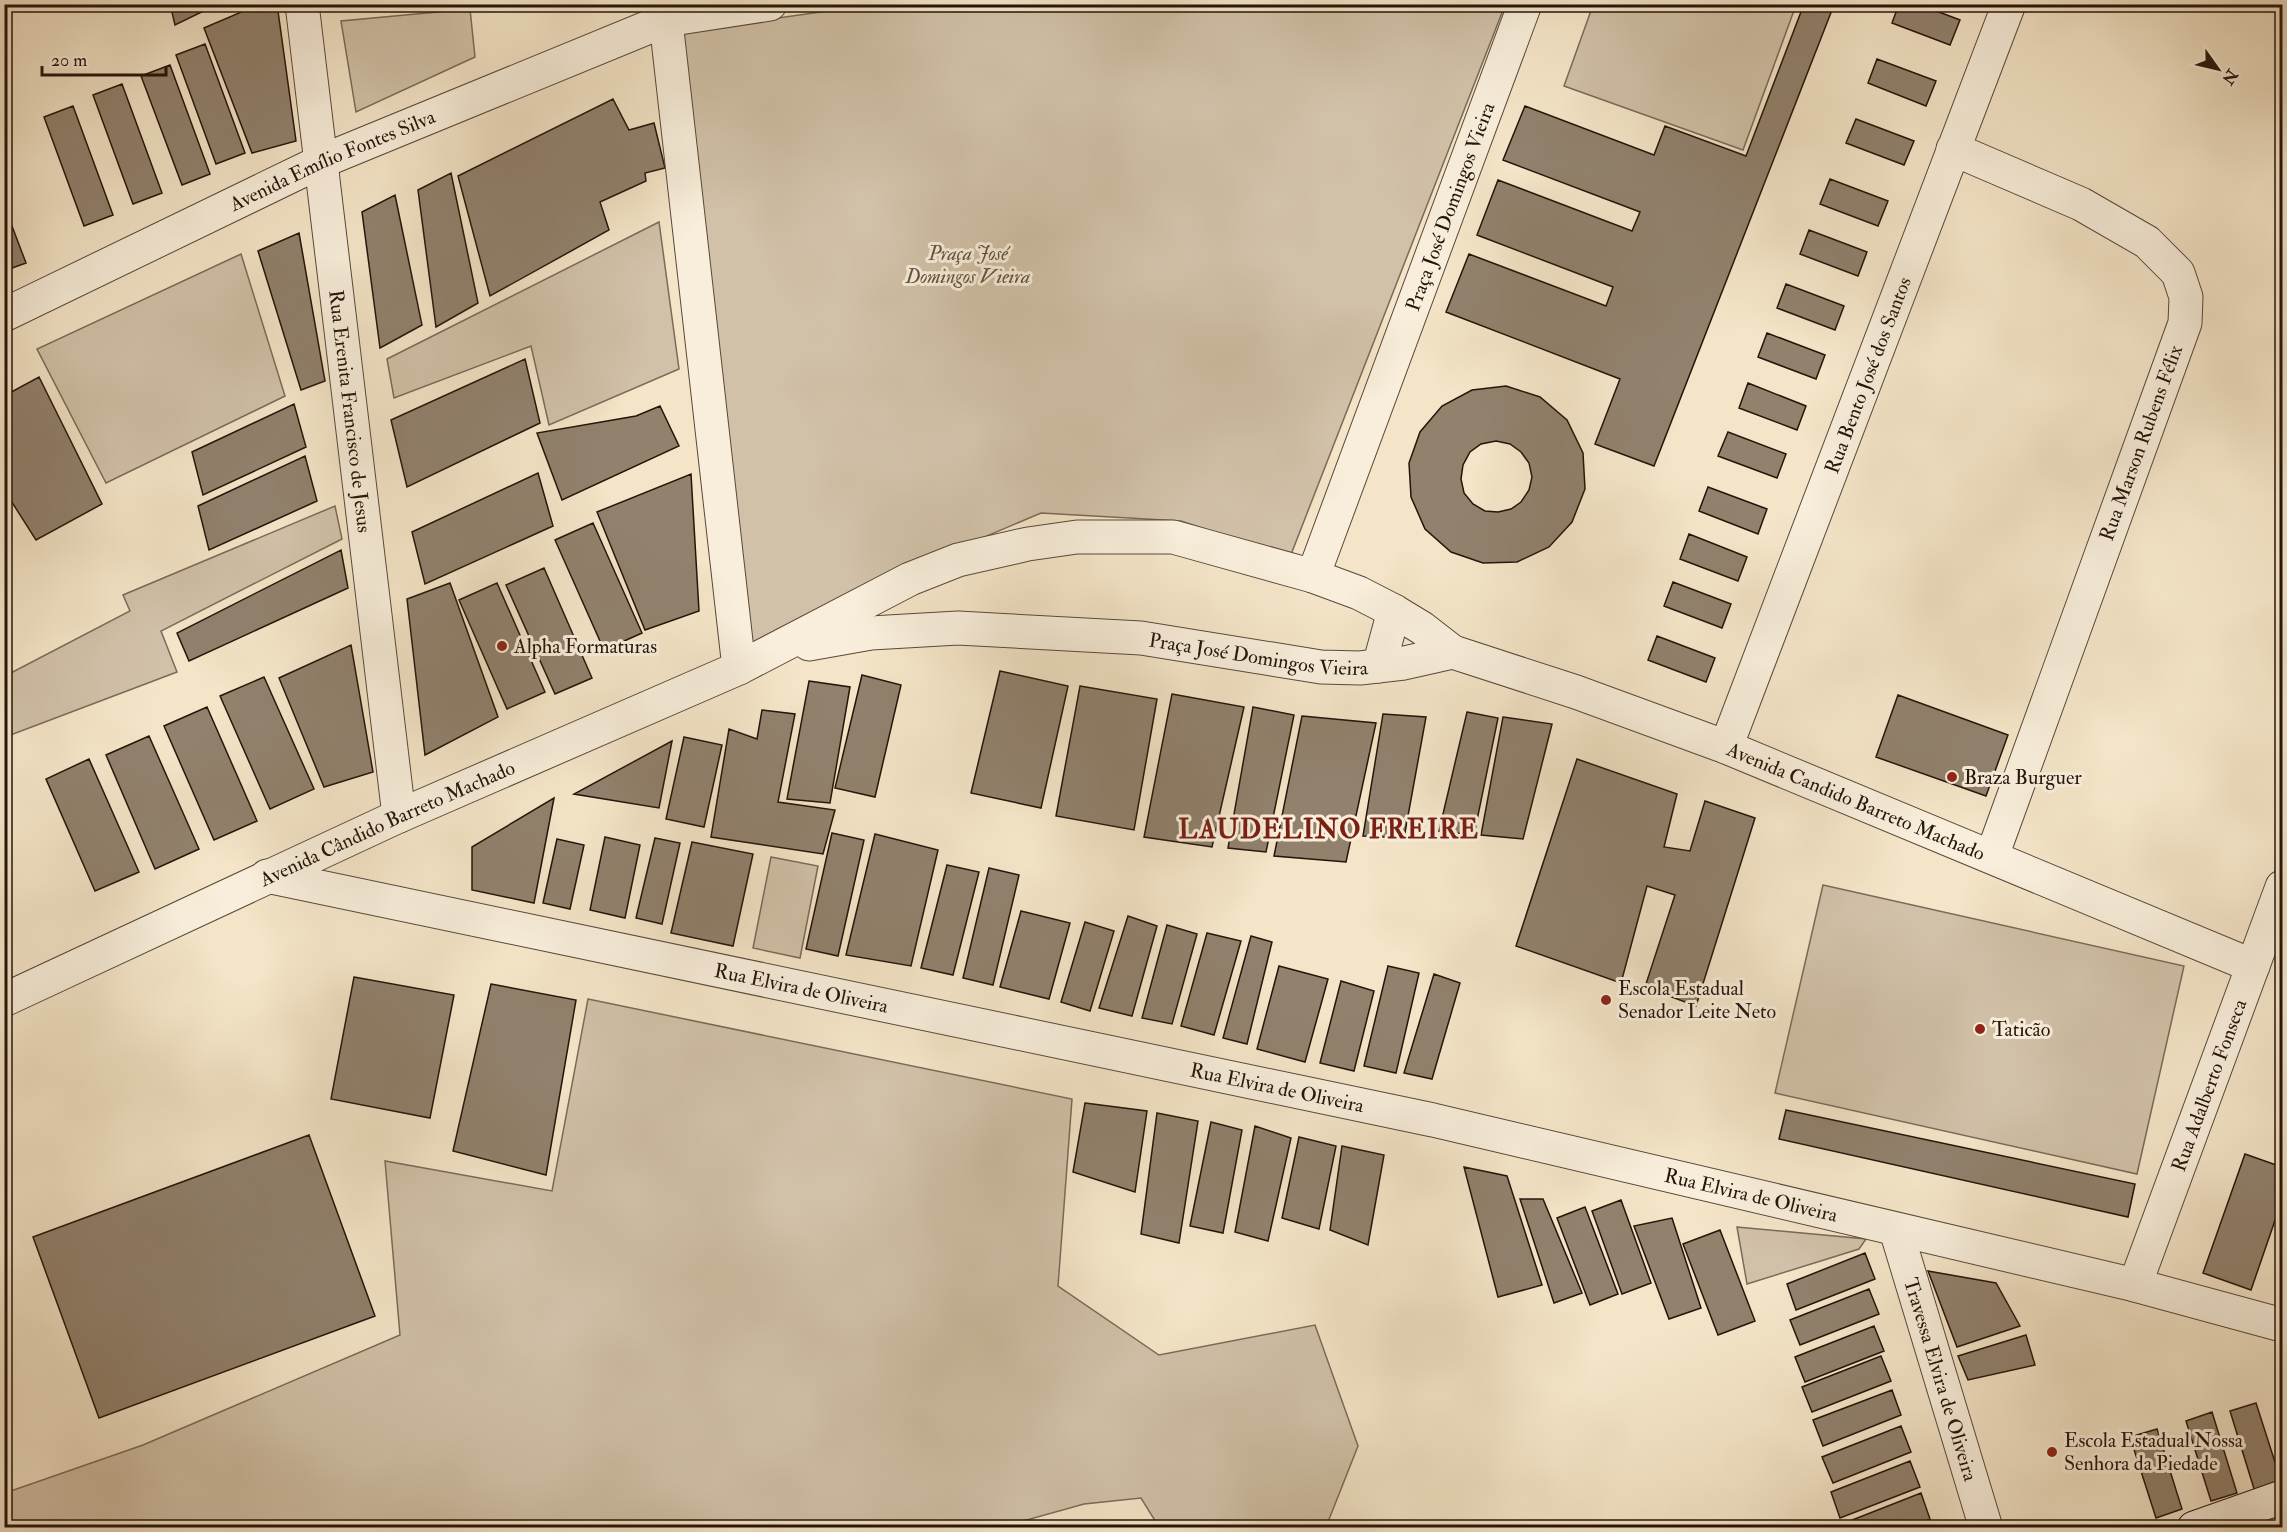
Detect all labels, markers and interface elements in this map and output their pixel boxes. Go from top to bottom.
scale bar [42,39,166,77]
north arrow [2188,39,2248,99]
text: 20 m [51,49,87,72]
text: N [2217,64,2242,89]
street label: Praça José Domingos Vieira [1400,98,1500,314]
street label: Avenida Emílio Fontes Silva [224,103,439,217]
park label: Praça José Domingos Vieira [905,241,1030,289]
street label: Rua Bento José dos Santos [1819,273,1917,477]
street label: Rua Erenita Francisco de Jesus [324,288,378,534]
street label: Rua Marson Rubens Félix [2094,342,2188,544]
street label: Praça José Domingos Vieira [1147,627,1370,680]
place label: Alpha Formaturas [513,634,657,660]
marker: Alpha Formaturas [495,639,509,653]
street label: Avenida Candido Barreto Machado [1722,736,1989,866]
street label: Avenida Cândido Barreto Machado [255,755,519,892]
place label: Braza Burguer [1964,765,2082,790]
marker: Braza Burguer [1945,770,1959,784]
district label: LAUDELINO FREIRE [1179,814,1480,846]
street label: Rua Elvira de Oliveira [712,957,891,1018]
place label: Escola Estadual Senador Leite Neto [1618,976,1776,1024]
marker: Escola Estadual Senador Leite Neto [1599,993,1613,1007]
street label: Rua Adalberto Fonseca [2166,995,2252,1175]
place label: Taticão [1992,1017,2050,1042]
marker: Taticão [1973,1022,1987,1036]
street label: Rua Elvira de Oliveira [1188,1057,1367,1118]
street label: Rua Elvira de Oliveira [1662,1162,1841,1227]
street label: Travessa Elvira de Oliveira [1899,1275,1984,1485]
place label: Escola Estadual Nossa Senhora da Piedade [2064,1428,2244,1476]
marker: Escola Estadual Nossa Senhora da Piedade [2045,1445,2059,1459]

